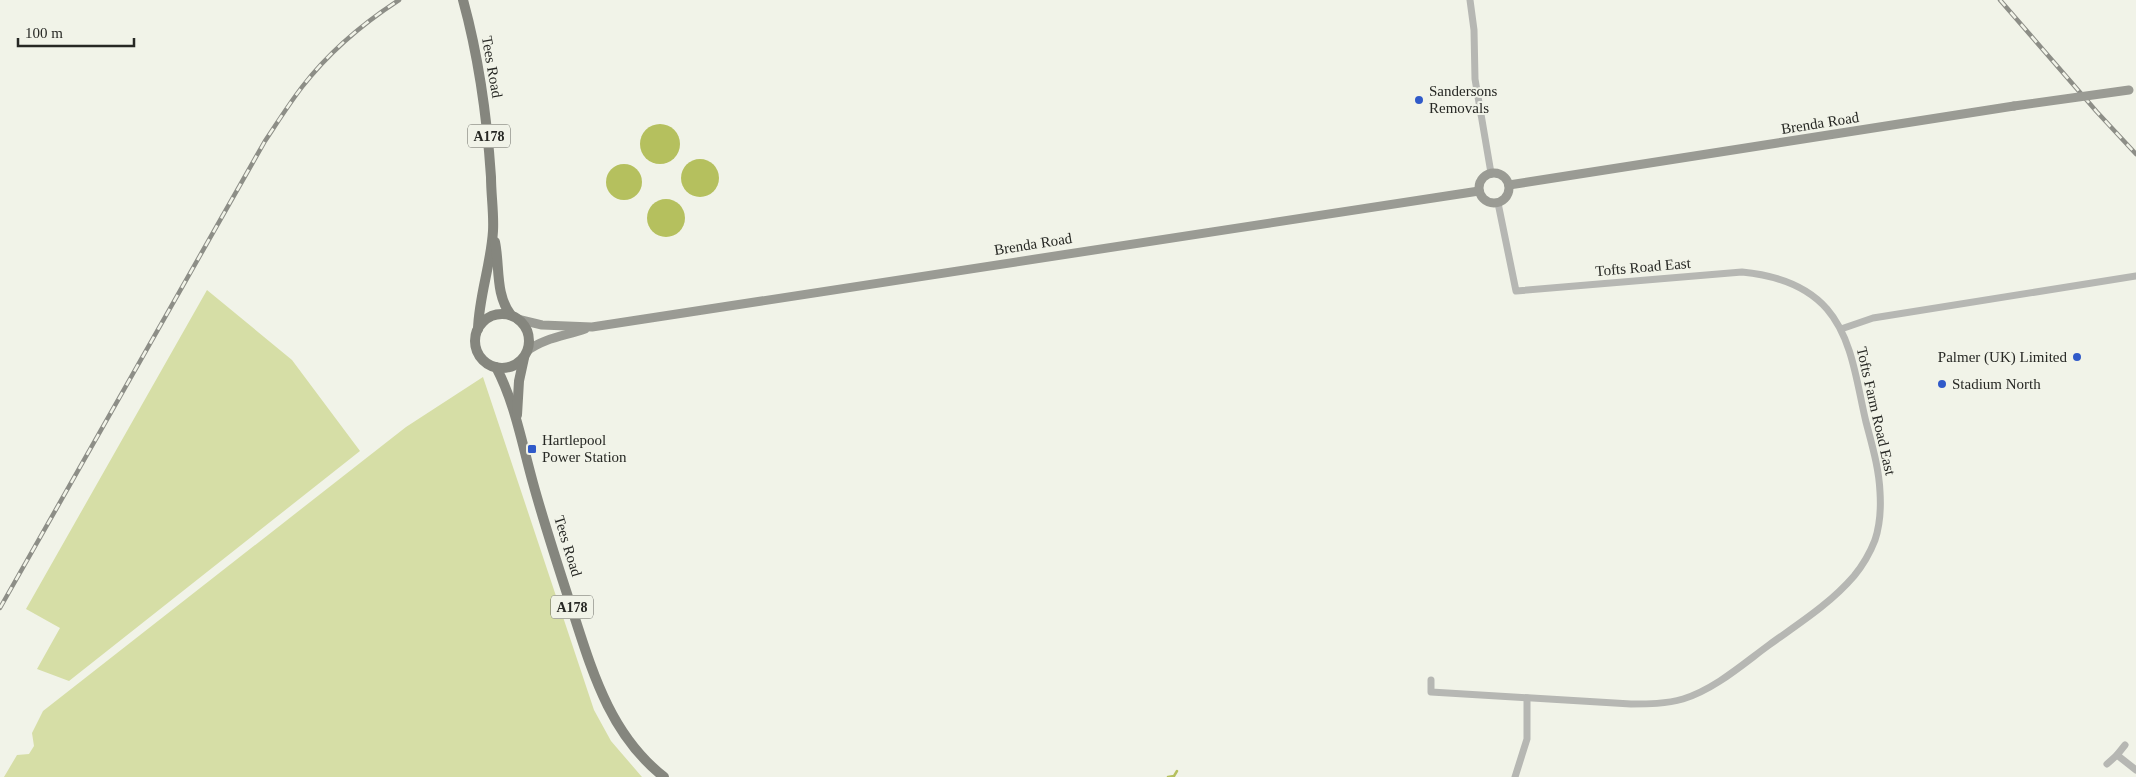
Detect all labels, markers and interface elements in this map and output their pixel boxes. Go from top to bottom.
scale bar [18,15,134,47]
text: 100 m [25,25,63,41]
street label: Tees Road [479,35,505,100]
place label: Sandersons Removals [1429,83,1497,116]
marker: Sandersons Removals [1413,94,1425,106]
street label: Brenda Road [1780,109,1861,137]
road number: A178 [468,124,510,148]
street label: Brenda Road [993,230,1074,258]
street label: Tofts Road East [1595,255,1692,279]
street label: Tofts Farm Road East [1853,345,1899,477]
place label: Palmer (UK) Limited [1938,349,2067,366]
marker: Palmer (UK) Limited [2071,351,2083,363]
place label: Stadium North [1952,376,2041,392]
marker: Stadium North [1936,378,1948,390]
place label: Hartlepool Power Station [542,432,627,465]
marker: Hartlepool Power Station [526,443,538,455]
street label: Tees Road [551,514,585,579]
road number: A178 [551,596,593,618]

